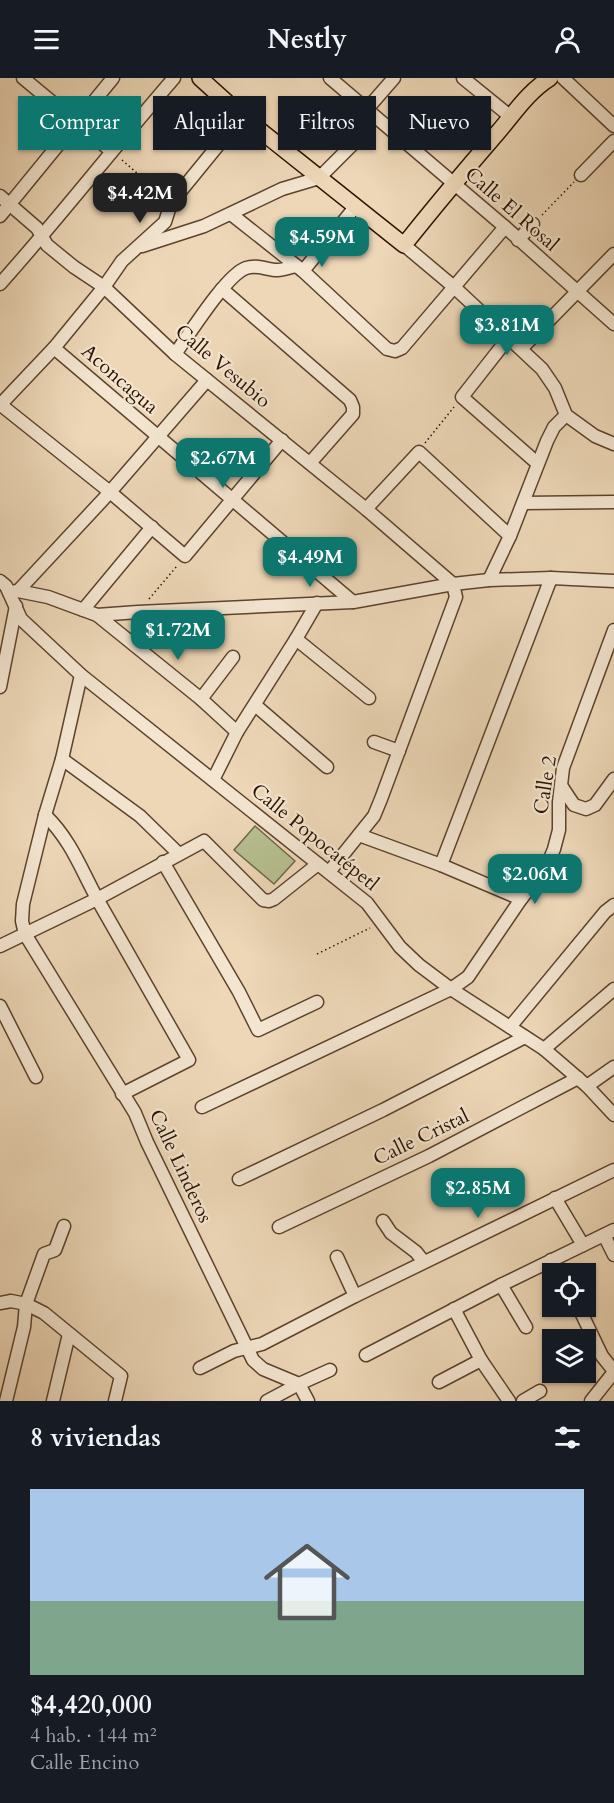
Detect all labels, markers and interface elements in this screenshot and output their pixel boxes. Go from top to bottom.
text: Nestly [267,21,347,58]
icon: menu [30,23,63,56]
icon: person [551,23,584,56]
chip: Comprar [18,96,141,150]
chip: Alquilar [153,96,266,150]
chip: Filtros [278,96,376,150]
chip: Nuevo [388,96,491,150]
street label: Calle El Rosal [459,161,565,257]
pin: $4.42M [91,173,189,224]
text: $4.42M [107,179,173,206]
pin: $4.59M [273,217,371,268]
text: $4.59M [289,223,355,250]
pin: $3.81M [458,305,556,356]
text: $3.81M [474,311,540,338]
street label: Calle Vesubio [169,318,277,414]
street label: Aconcagua [76,338,165,420]
pin: $2.67M [174,438,272,489]
text: $2.67M [190,444,256,471]
pin: $4.49M [261,537,359,588]
text: $4.49M [277,543,343,570]
pin: $1.72M [129,610,227,661]
text: $1.72M [145,616,211,643]
street label: Calle 2 [527,754,563,816]
street label: Calle Popocatépetl [246,777,384,897]
pin: $2.06M [486,854,584,905]
text: $2.06M [502,860,568,887]
street label: Calle Cristal [369,1102,473,1172]
street label: Calle Linderos [143,1105,219,1227]
pin: $2.85M [429,1168,527,1219]
text: $2.85M [445,1174,511,1201]
map controls [542,1263,596,1383]
button: locate [542,1263,596,1317]
button: layers [542,1329,596,1383]
text: 8 viviendas [30,1420,161,1455]
icon: filters [551,1421,584,1454]
icon: home [253,1528,361,1636]
text: $4,420,000 [30,1687,152,1722]
text: 4 hab. · 144 m² [30,1722,157,1749]
text: Calle Encino [30,1749,139,1776]

